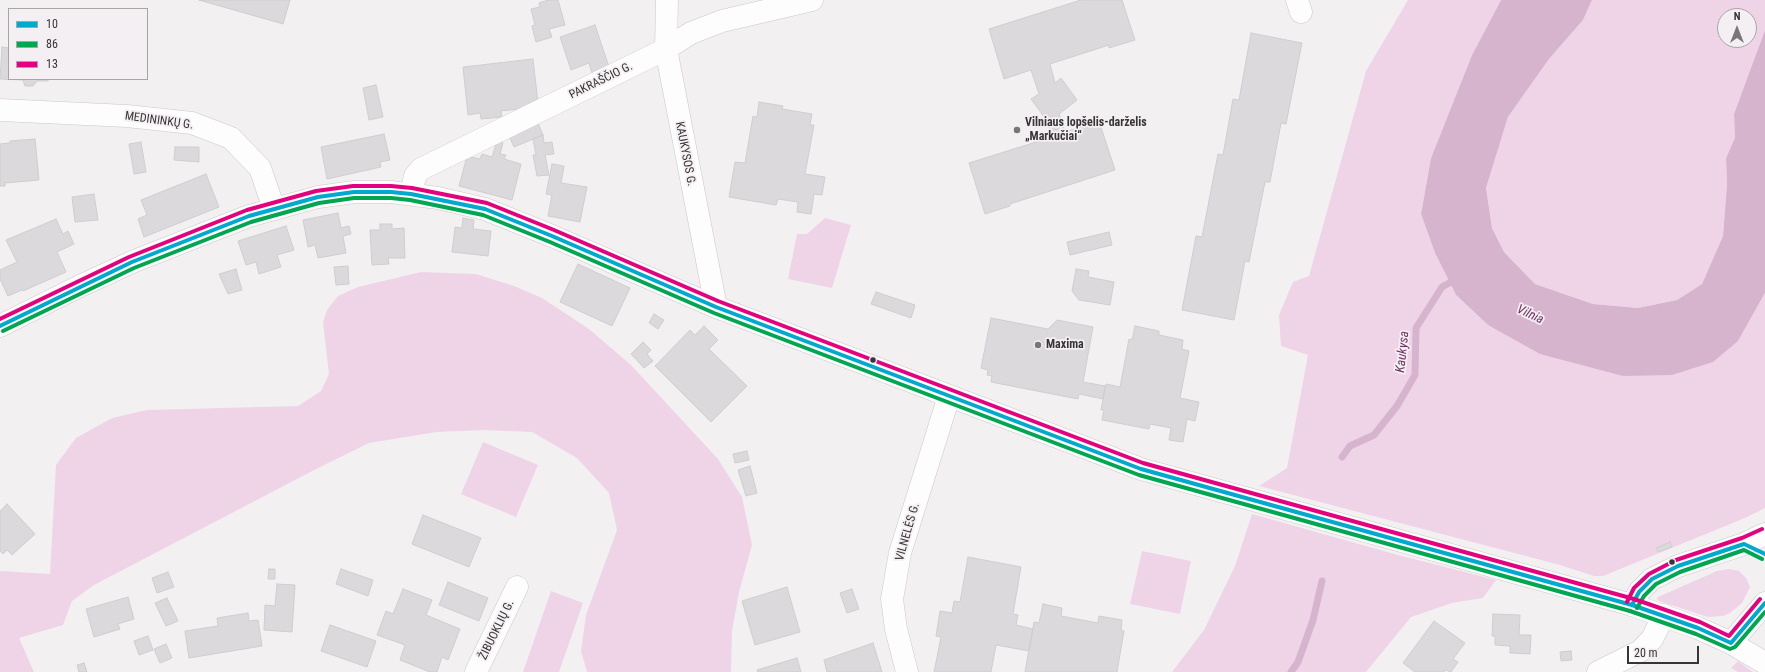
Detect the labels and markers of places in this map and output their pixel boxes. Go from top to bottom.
place label: Vilniaus lopšelis-darželis „Markučiai“ [1025,116,1147,144]
marker: Vilniaus lopšelis-darželis „Markučiai“ [1012,125,1022,135]
place label: Maxima [1046,338,1084,352]
marker: Maxima [1033,340,1043,350]
unlabelled marker [868,355,878,365]
unlabelled marker [1667,557,1677,567]

